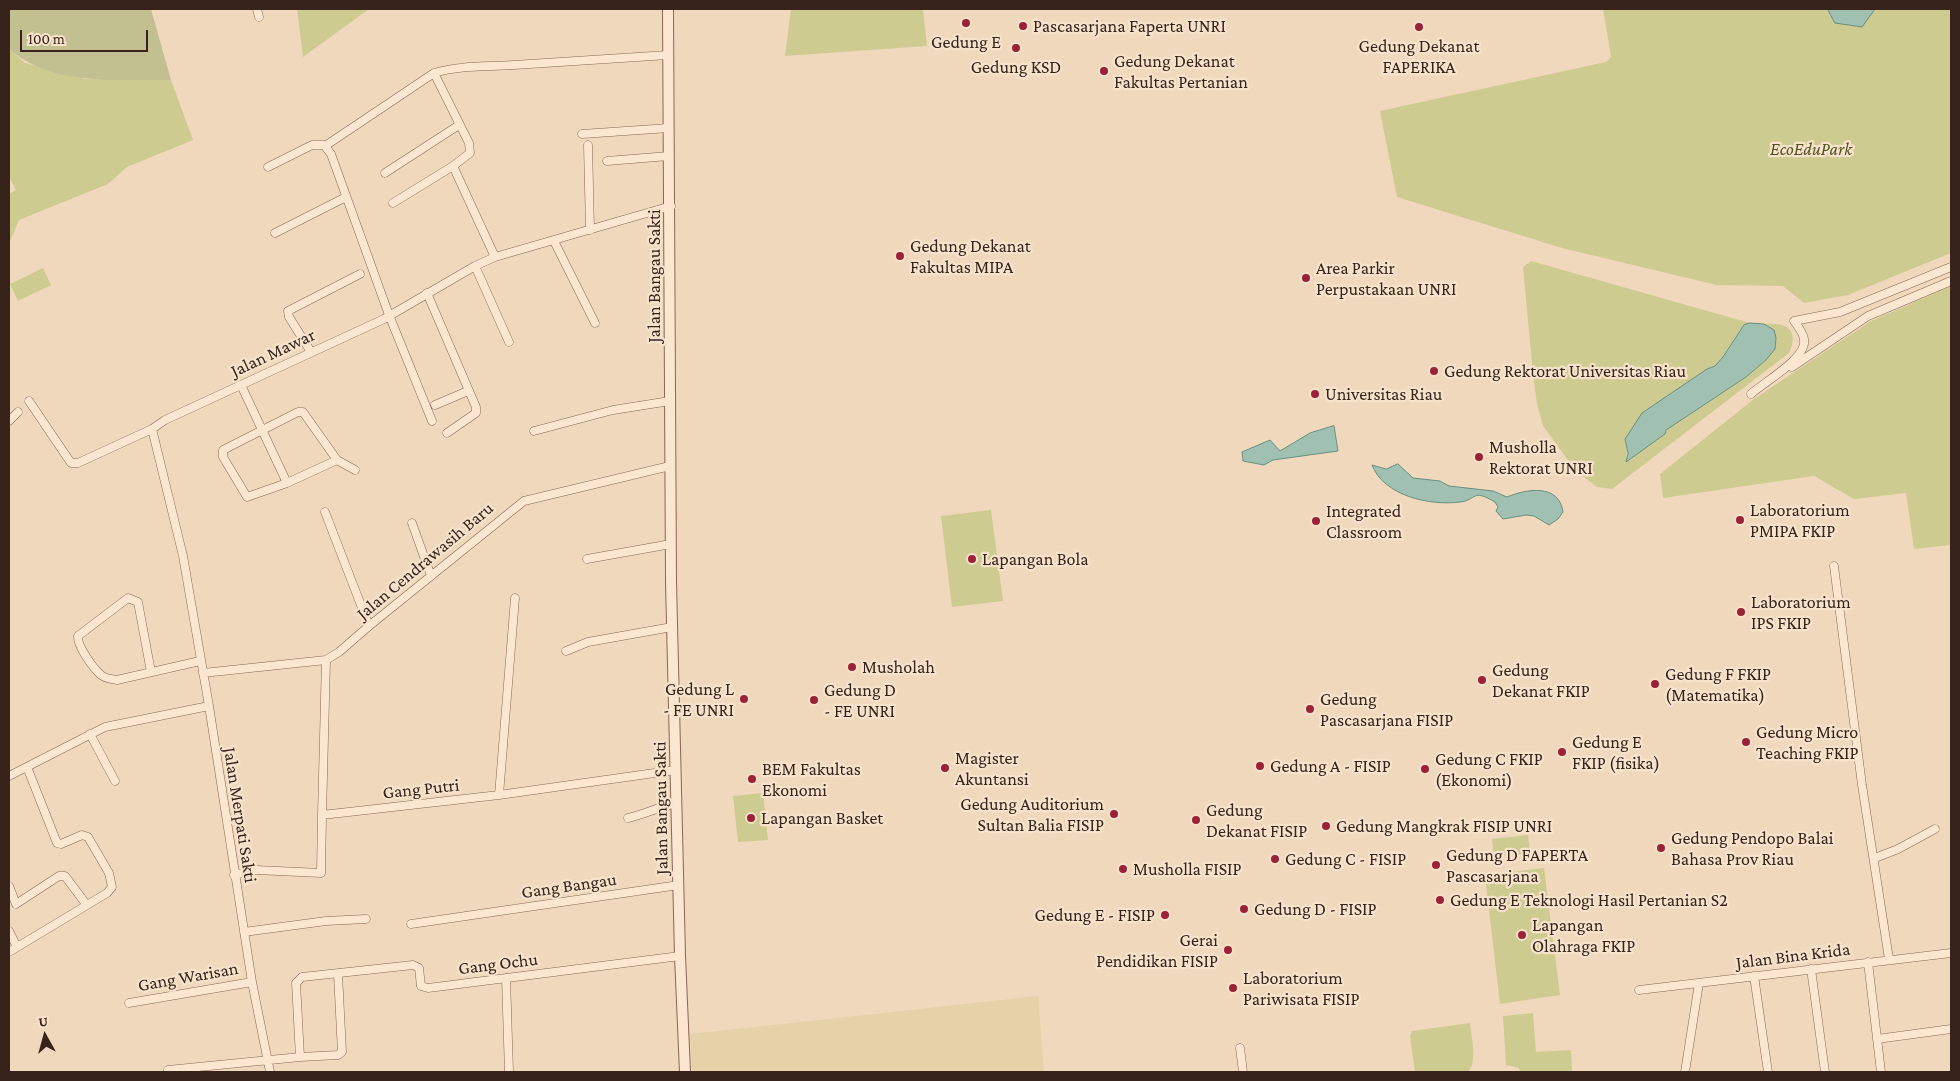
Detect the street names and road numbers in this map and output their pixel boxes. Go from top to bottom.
street label: Jalan Bangau Sakti [643,209,665,343]
street label: Jalan Mawar [227,324,319,382]
street label: Jalan Cendrawasih Baru [352,497,498,625]
street label: Jalan Bangau Sakti [649,741,673,875]
street label: Jalan Merpati Sakti [219,746,261,884]
street label: Gang Putri [382,774,460,804]
street label: Gang Bangau [520,869,618,903]
street label: Jalan Bina Krida [1735,938,1851,974]
street label: Gang Ochu [457,948,539,980]
street label: Gang Warisan [136,958,240,996]

